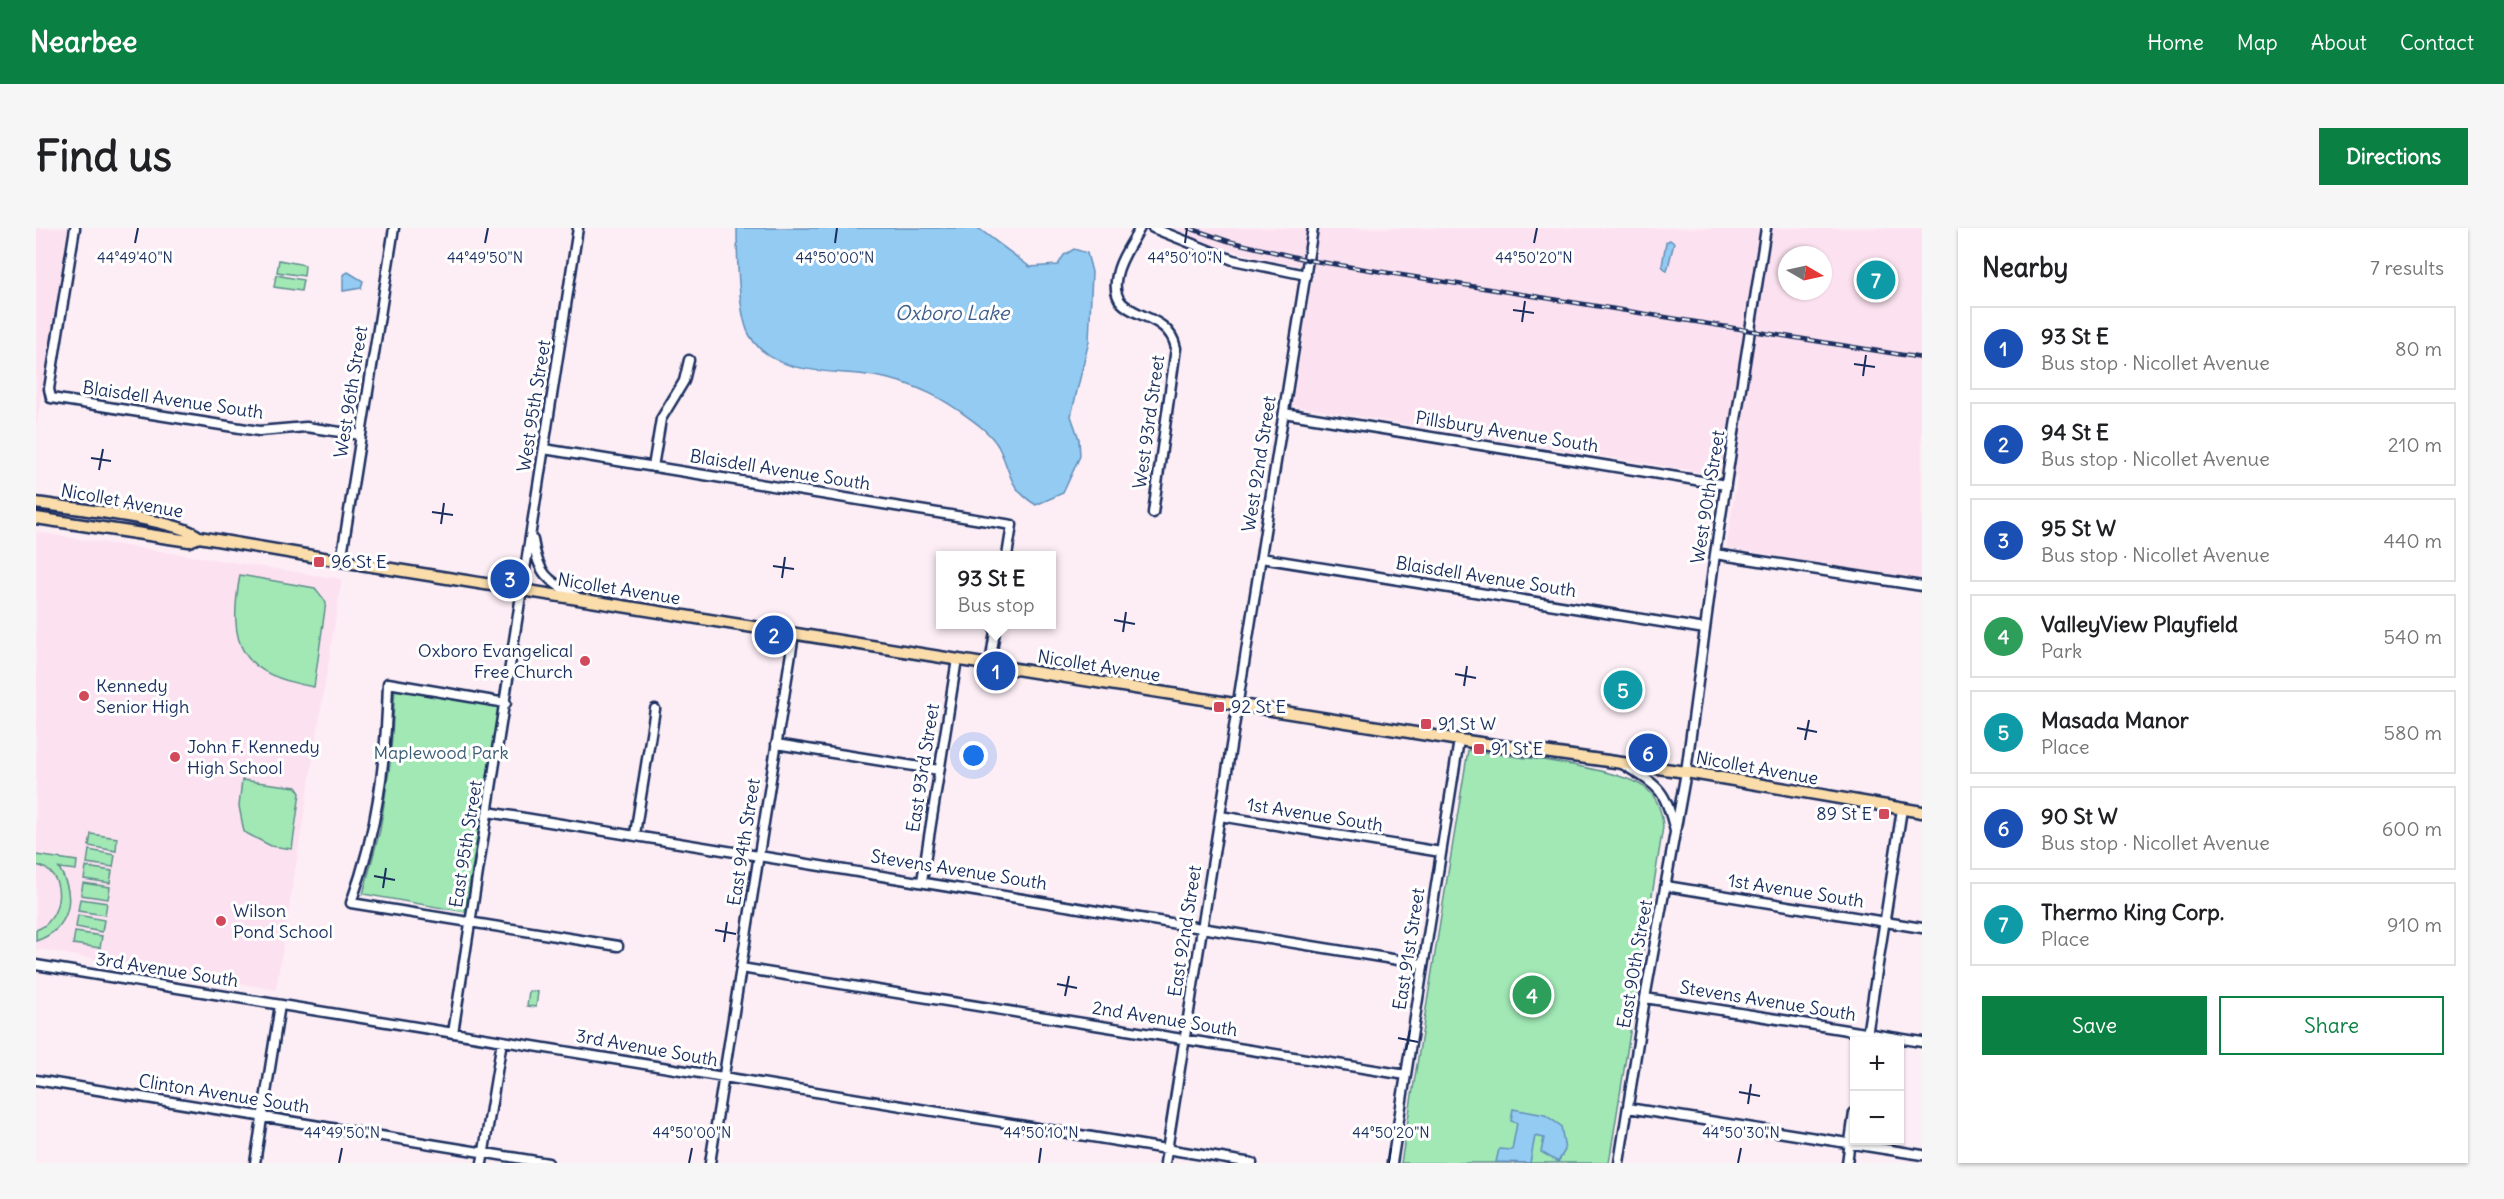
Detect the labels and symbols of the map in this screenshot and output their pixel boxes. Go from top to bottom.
north arrow [1778,246,1832,300]
text: 44°49'40"N [97,248,173,267]
text: 44°49'50"N [447,248,523,267]
text: 44°50'00"N [796,248,874,267]
text: 44°50'10"N [1147,248,1223,267]
text: 44°50'20"N [1495,248,1573,267]
pin: 7 [1856,257,1896,302]
water label: Oxboro Lake [895,300,1010,325]
street label: West 96th Street [329,324,372,460]
street label: West 95th Street [512,338,555,474]
street label: West 93rd Street [1128,354,1169,490]
street label: Blaisdell Avenue South [81,375,265,424]
street label: West 92nd Street [1236,394,1281,534]
street label: Pillsbury Avenue South [1414,406,1600,457]
street label: West 90th Street [1686,428,1729,565]
street label: Blaisdell Avenue South [688,444,872,495]
street label: Nicollet Avenue [59,478,185,523]
place label: 96 St E [331,550,387,573]
street label: Blaisdell Avenue South [1394,551,1578,602]
marker: 96 St E [312,555,326,569]
pin: 3 [490,556,530,602]
street label: Nicollet Avenue [556,567,682,610]
pin: 2 [754,612,794,658]
place label: Oxboro Evangelical Free Church [418,639,573,683]
street label: Nicollet Avenue [1036,644,1162,687]
pin: 1 [976,648,1016,694]
marker: Oxboro Evangelical Free Church [578,654,592,668]
pin: 5 [1604,668,1642,712]
place label: Kennedy Senior High [96,674,189,718]
marker: Kennedy Senior High [77,689,91,703]
place label: 92 St E [1231,695,1286,718]
marker: 92 St E [1212,700,1226,714]
street label: East 93rd Street [901,702,944,834]
place label: 91 St W [1438,712,1496,735]
marker: 91 St W [1419,717,1433,731]
pin: 6 [1628,730,1668,776]
place label: John F. Kennedy High School [187,735,320,779]
place label: 91 St E [1491,737,1543,760]
park label: Maplewood Park [373,741,509,764]
your location [959,741,988,770]
marker: 91 St E [1472,742,1486,756]
street label: Nicollet Avenue [1694,745,1820,790]
marker: John F. Kennedy High School [168,750,182,764]
street label: East 94th Street [722,777,765,907]
street label: East 95th Street [444,779,487,909]
street label: 1st Avenue South [1245,792,1385,837]
place label: 89 St E [1816,802,1872,825]
marker: 89 St E [1877,807,1891,821]
street label: Stevens Avenue South [869,844,1049,895]
street label: East 92nd Street [1163,864,1206,998]
street label: 1st Avenue South [1726,868,1866,913]
street label: East 91st Street [1388,886,1430,1012]
street label: East 90th Street [1612,898,1657,1030]
place label: Wilson Pond School [233,899,333,943]
marker: Wilson Pond School [214,914,228,928]
street label: 3rd Avenue South [94,947,240,992]
pin: 4 [1512,972,1552,1017]
street label: Stevens Avenue South [1678,975,1858,1026]
street label: 2nd Avenue South [1091,996,1239,1041]
street label: 3rd Avenue South [574,1024,720,1071]
street label: Clinton Avenue South [137,1069,311,1118]
text: 44°49'50"N [304,1123,380,1142]
text: 44°50'00"N [653,1123,731,1142]
text: 44°50'10"N [1003,1123,1079,1142]
text: 44°50'20"N [1352,1123,1430,1142]
text: 44°50'30"N [1702,1123,1780,1142]

